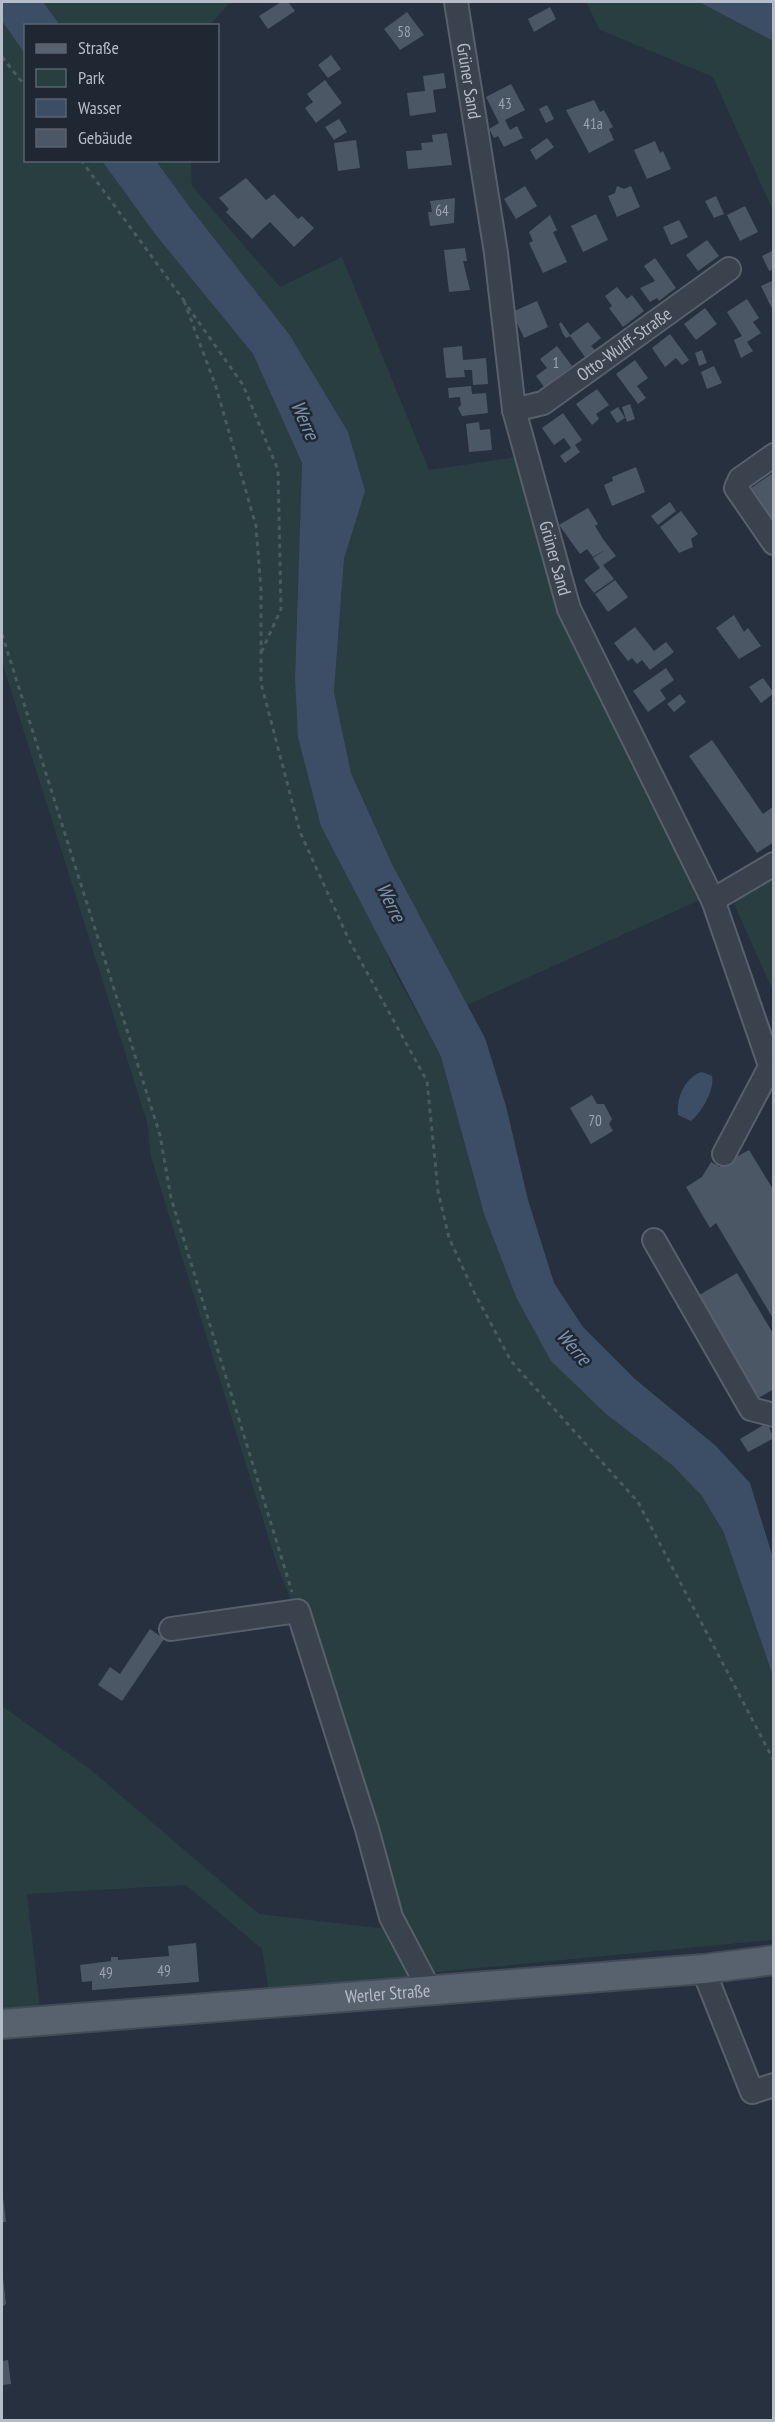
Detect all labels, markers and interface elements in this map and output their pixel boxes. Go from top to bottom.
house number: 58 [397,22,411,41]
legend [24,24,219,162]
text: Straße [78,36,119,59]
street label: Grüner Sand [452,41,486,120]
text: Park [78,66,105,89]
house number: 43 [498,94,512,113]
text: Wasser [78,96,121,119]
house number: 41a [583,114,603,133]
text: Gebäude [78,126,132,149]
house number: 64 [435,201,449,220]
street label: Otto-Wulff-Straße [572,302,676,386]
house number: 1 [553,353,559,372]
water label: Werre [285,396,326,445]
street label: Grüner Sand [534,518,577,598]
water label: Werre [371,878,412,927]
house number: 70 [588,1111,602,1130]
water label: Werre [551,1323,598,1372]
house number: 49 [157,1961,171,1980]
house number: 49 [99,1963,113,1982]
street label: Werler Straße [344,1978,431,2008]

